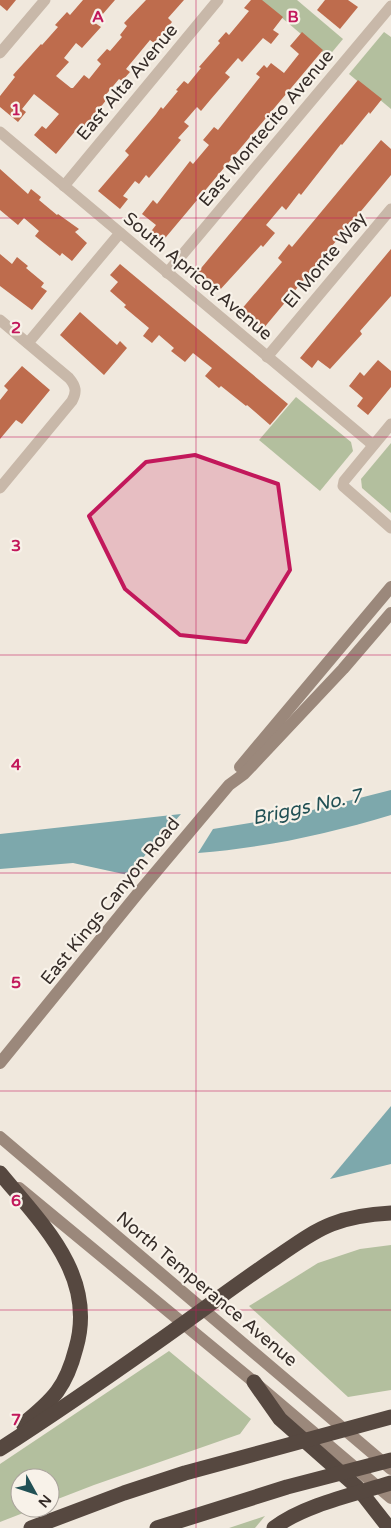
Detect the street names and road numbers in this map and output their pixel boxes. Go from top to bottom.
street label: East Alta Avenue [72,19,182,145]
street label: East Montecito Avenue [194,45,338,211]
street label: South Apricot Avenue [119,207,277,345]
street label: El Monte Way [279,207,372,312]
street label: East Kings Canyon Road [36,813,184,989]
street label: North Temperance Avenue [112,1207,302,1371]

